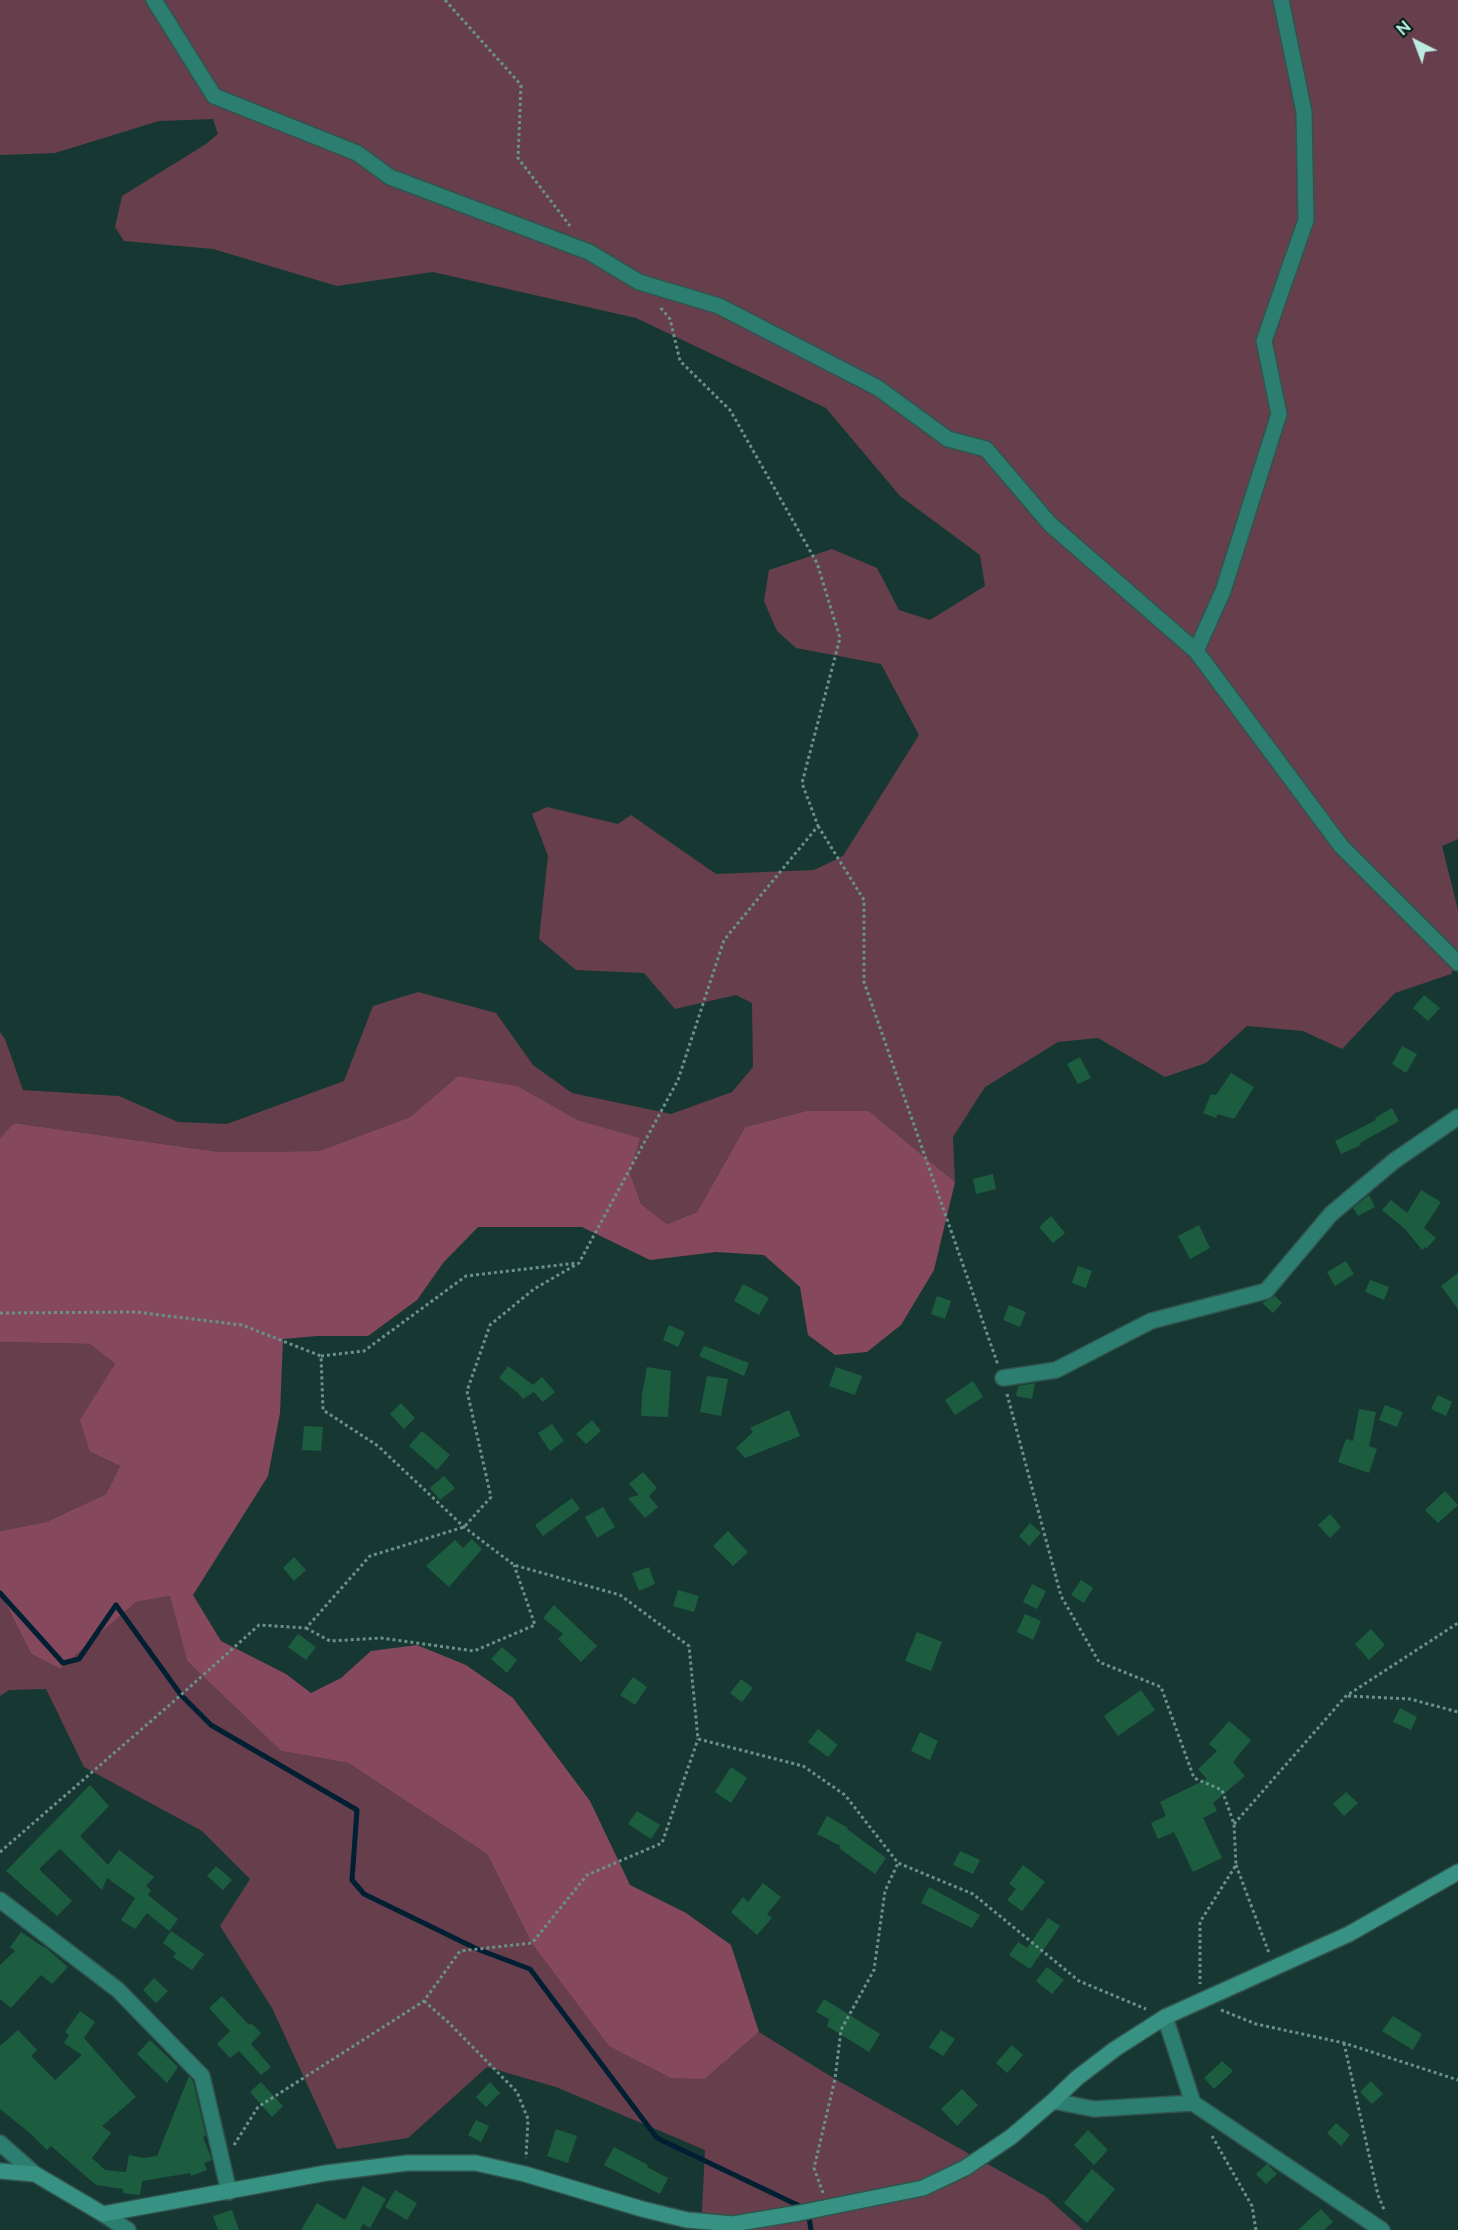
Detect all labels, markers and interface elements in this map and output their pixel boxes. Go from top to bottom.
north arrow [1386,12,1446,72]
text: N [1393,17,1415,39]

